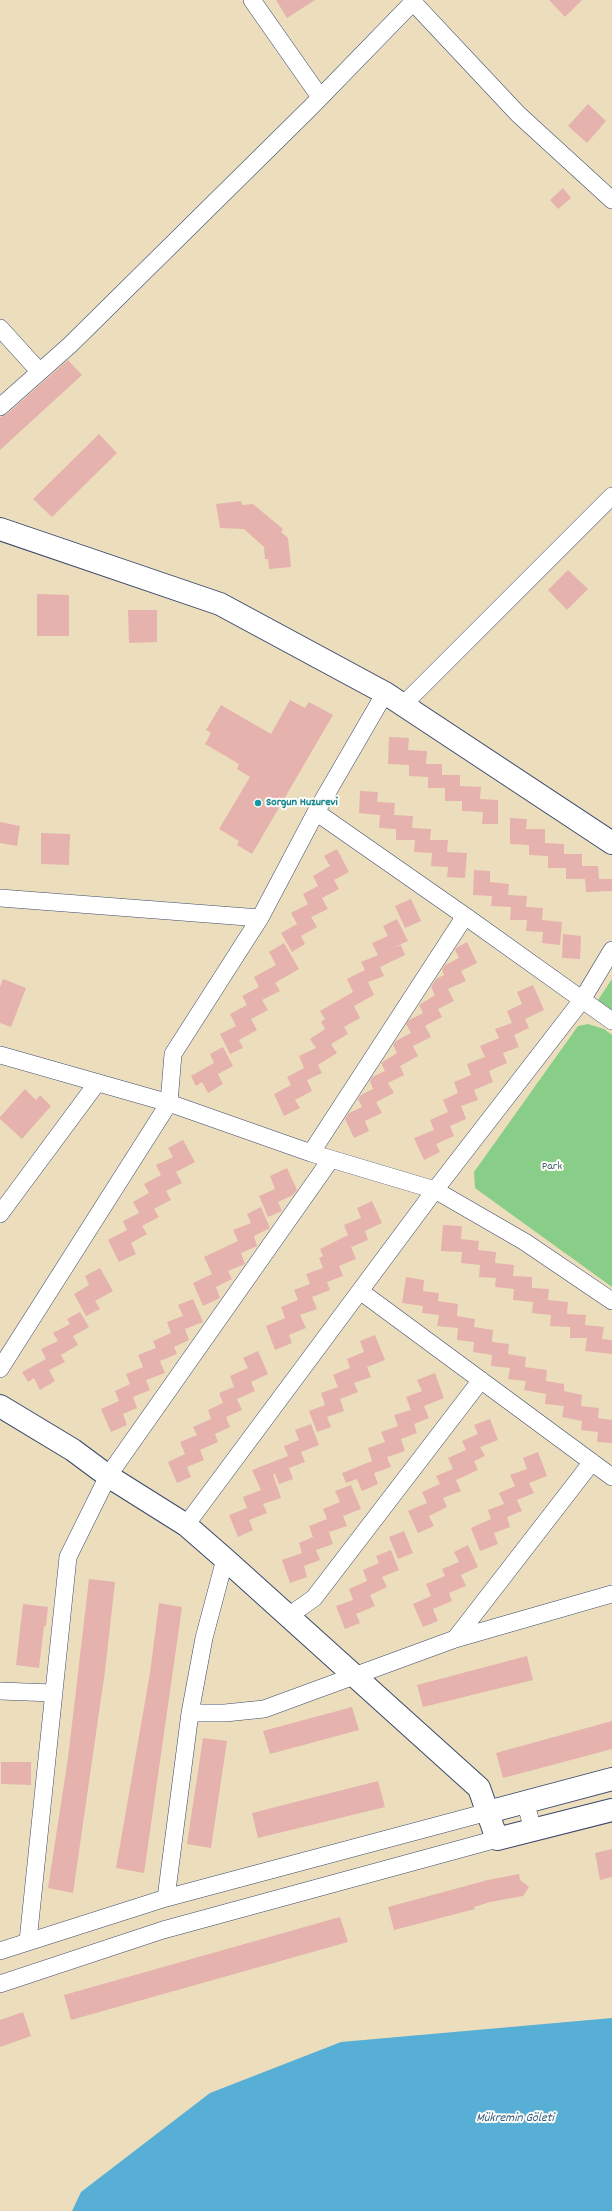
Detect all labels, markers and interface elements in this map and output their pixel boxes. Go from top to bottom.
place label: Sorgun Huzurevi [266,796,338,810]
marker: Sorgun Huzurevi [253,798,263,808]
park label: Park [542,1160,562,1174]
water label: Mükremin Göleti [476,2111,554,2127]

